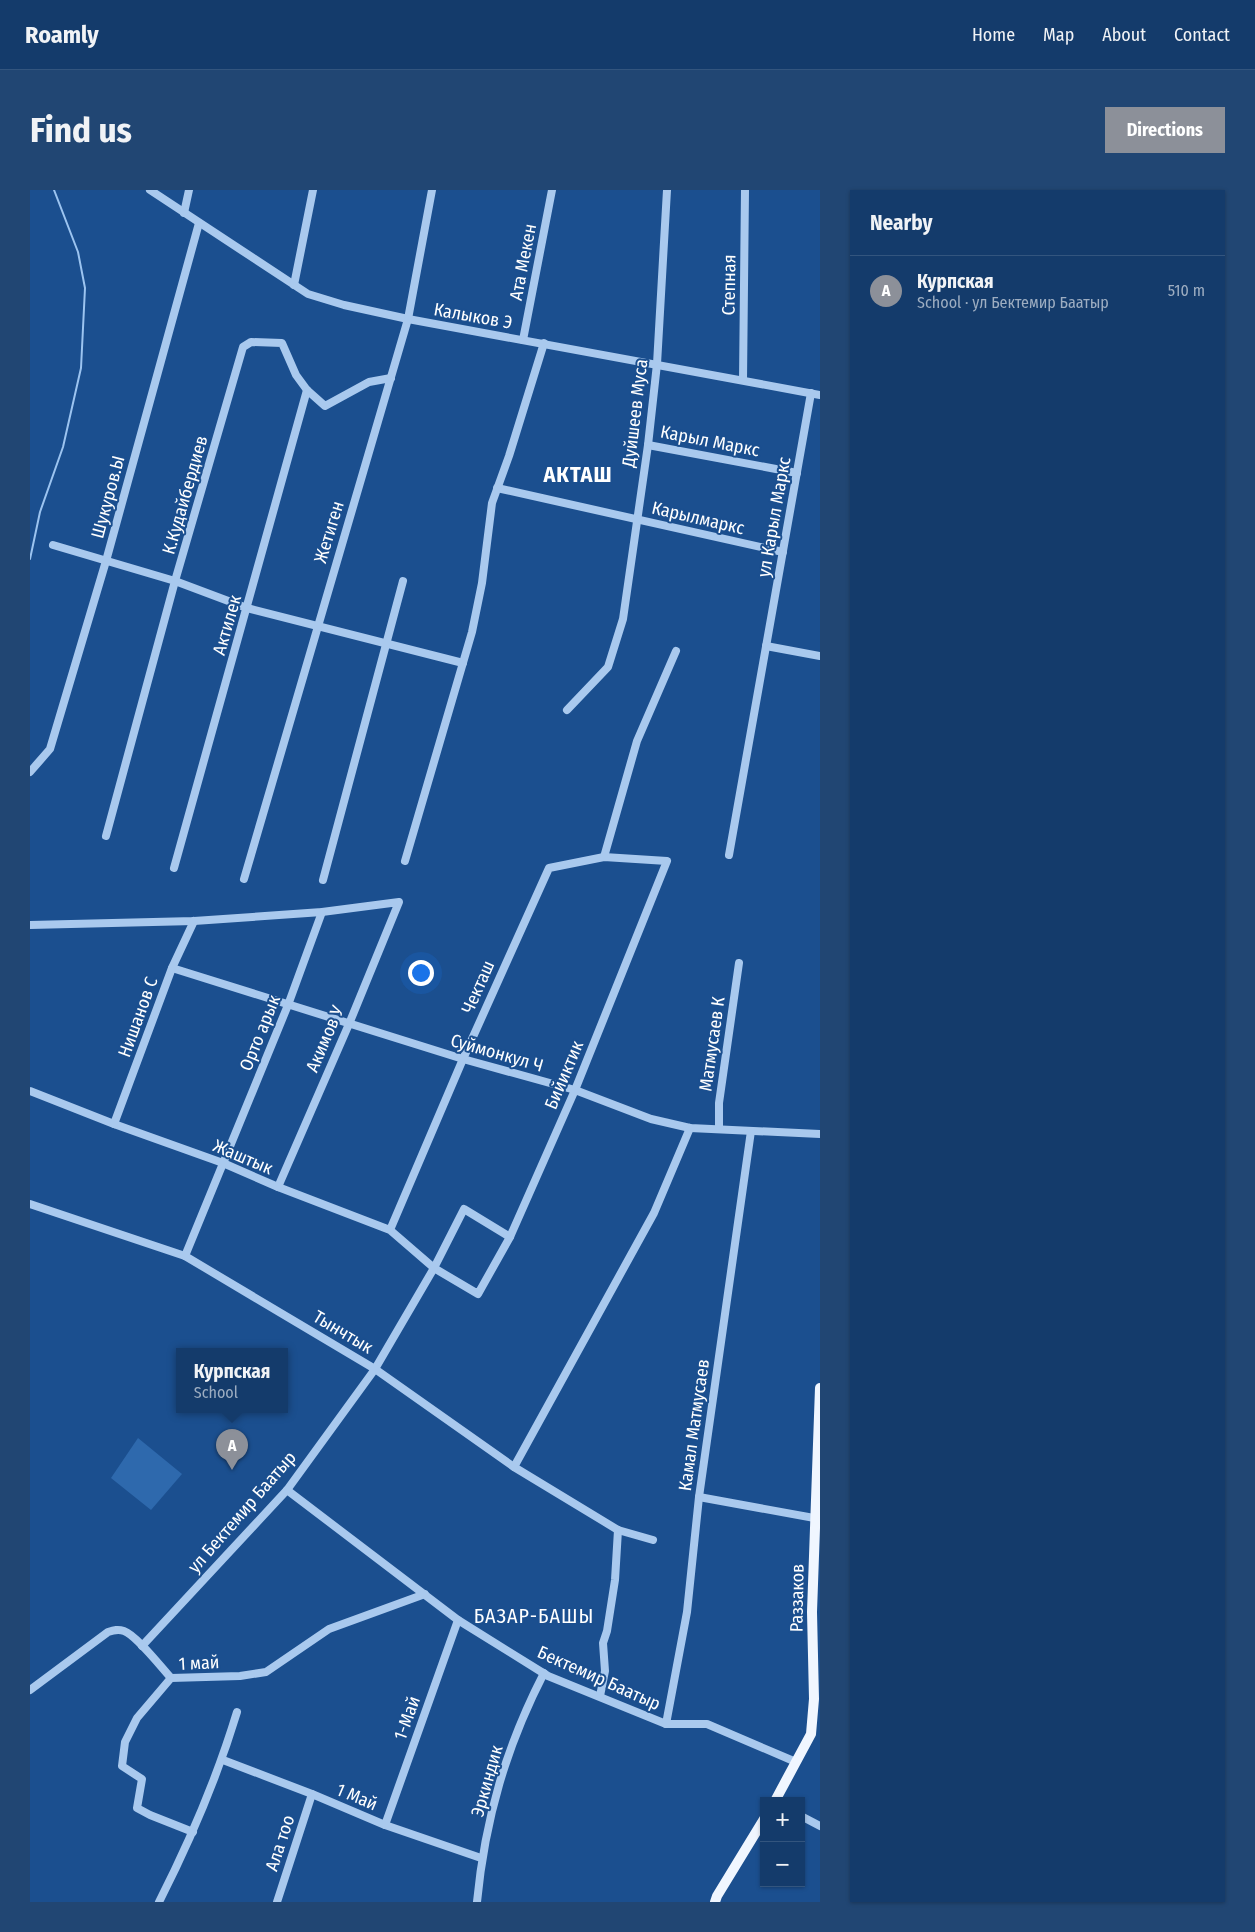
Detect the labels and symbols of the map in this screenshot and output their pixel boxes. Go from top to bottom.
street label: Ата Мекен [505,222,541,302]
street label: Степная [717,254,741,316]
street label: Калыков Э [432,298,514,334]
street label: Дуйшеев Муса [617,358,653,469]
street label: Карыл Маркс [659,421,762,461]
street label: К.Кудайбердиев [158,433,212,557]
street label: Шукуров.Ы [86,453,130,541]
street label: ул Карыл Маркс [753,455,795,579]
district label: АКТАШ [542,461,613,488]
street label: Карылмаркс [650,497,747,539]
street label: Жетиген [309,498,349,566]
street label: Актилек [208,592,246,658]
street label: Чекташ [457,957,499,1017]
your location [408,960,434,986]
street label: Нишанов С [113,974,163,1060]
street label: Орто арык [235,991,285,1074]
street label: Матмусаев К [694,995,730,1093]
street label: Акимов У [301,1002,349,1076]
street label: Суймонкул Ч [448,1029,546,1077]
street label: Бийиктик [540,1037,588,1113]
street label: Жаштык [210,1135,277,1180]
street label: Тынчтык [309,1306,377,1359]
street label: Камал Матмусаев [674,1358,714,1492]
pin: A [216,1429,248,1470]
street label: ул Бектемир Баатыр [183,1447,301,1577]
street label: Раззаков [785,1564,809,1632]
district label: БАЗАР-БАШЫ [474,1604,594,1628]
street label: Бектемир Баатыр [534,1641,664,1715]
street label: 1 май [178,1651,220,1675]
street label: 1-Май [389,1693,425,1743]
street label: Эркиндик [466,1742,508,1819]
street label: 1 Май [333,1779,381,1815]
street label: Ала тоо [261,1812,299,1874]

